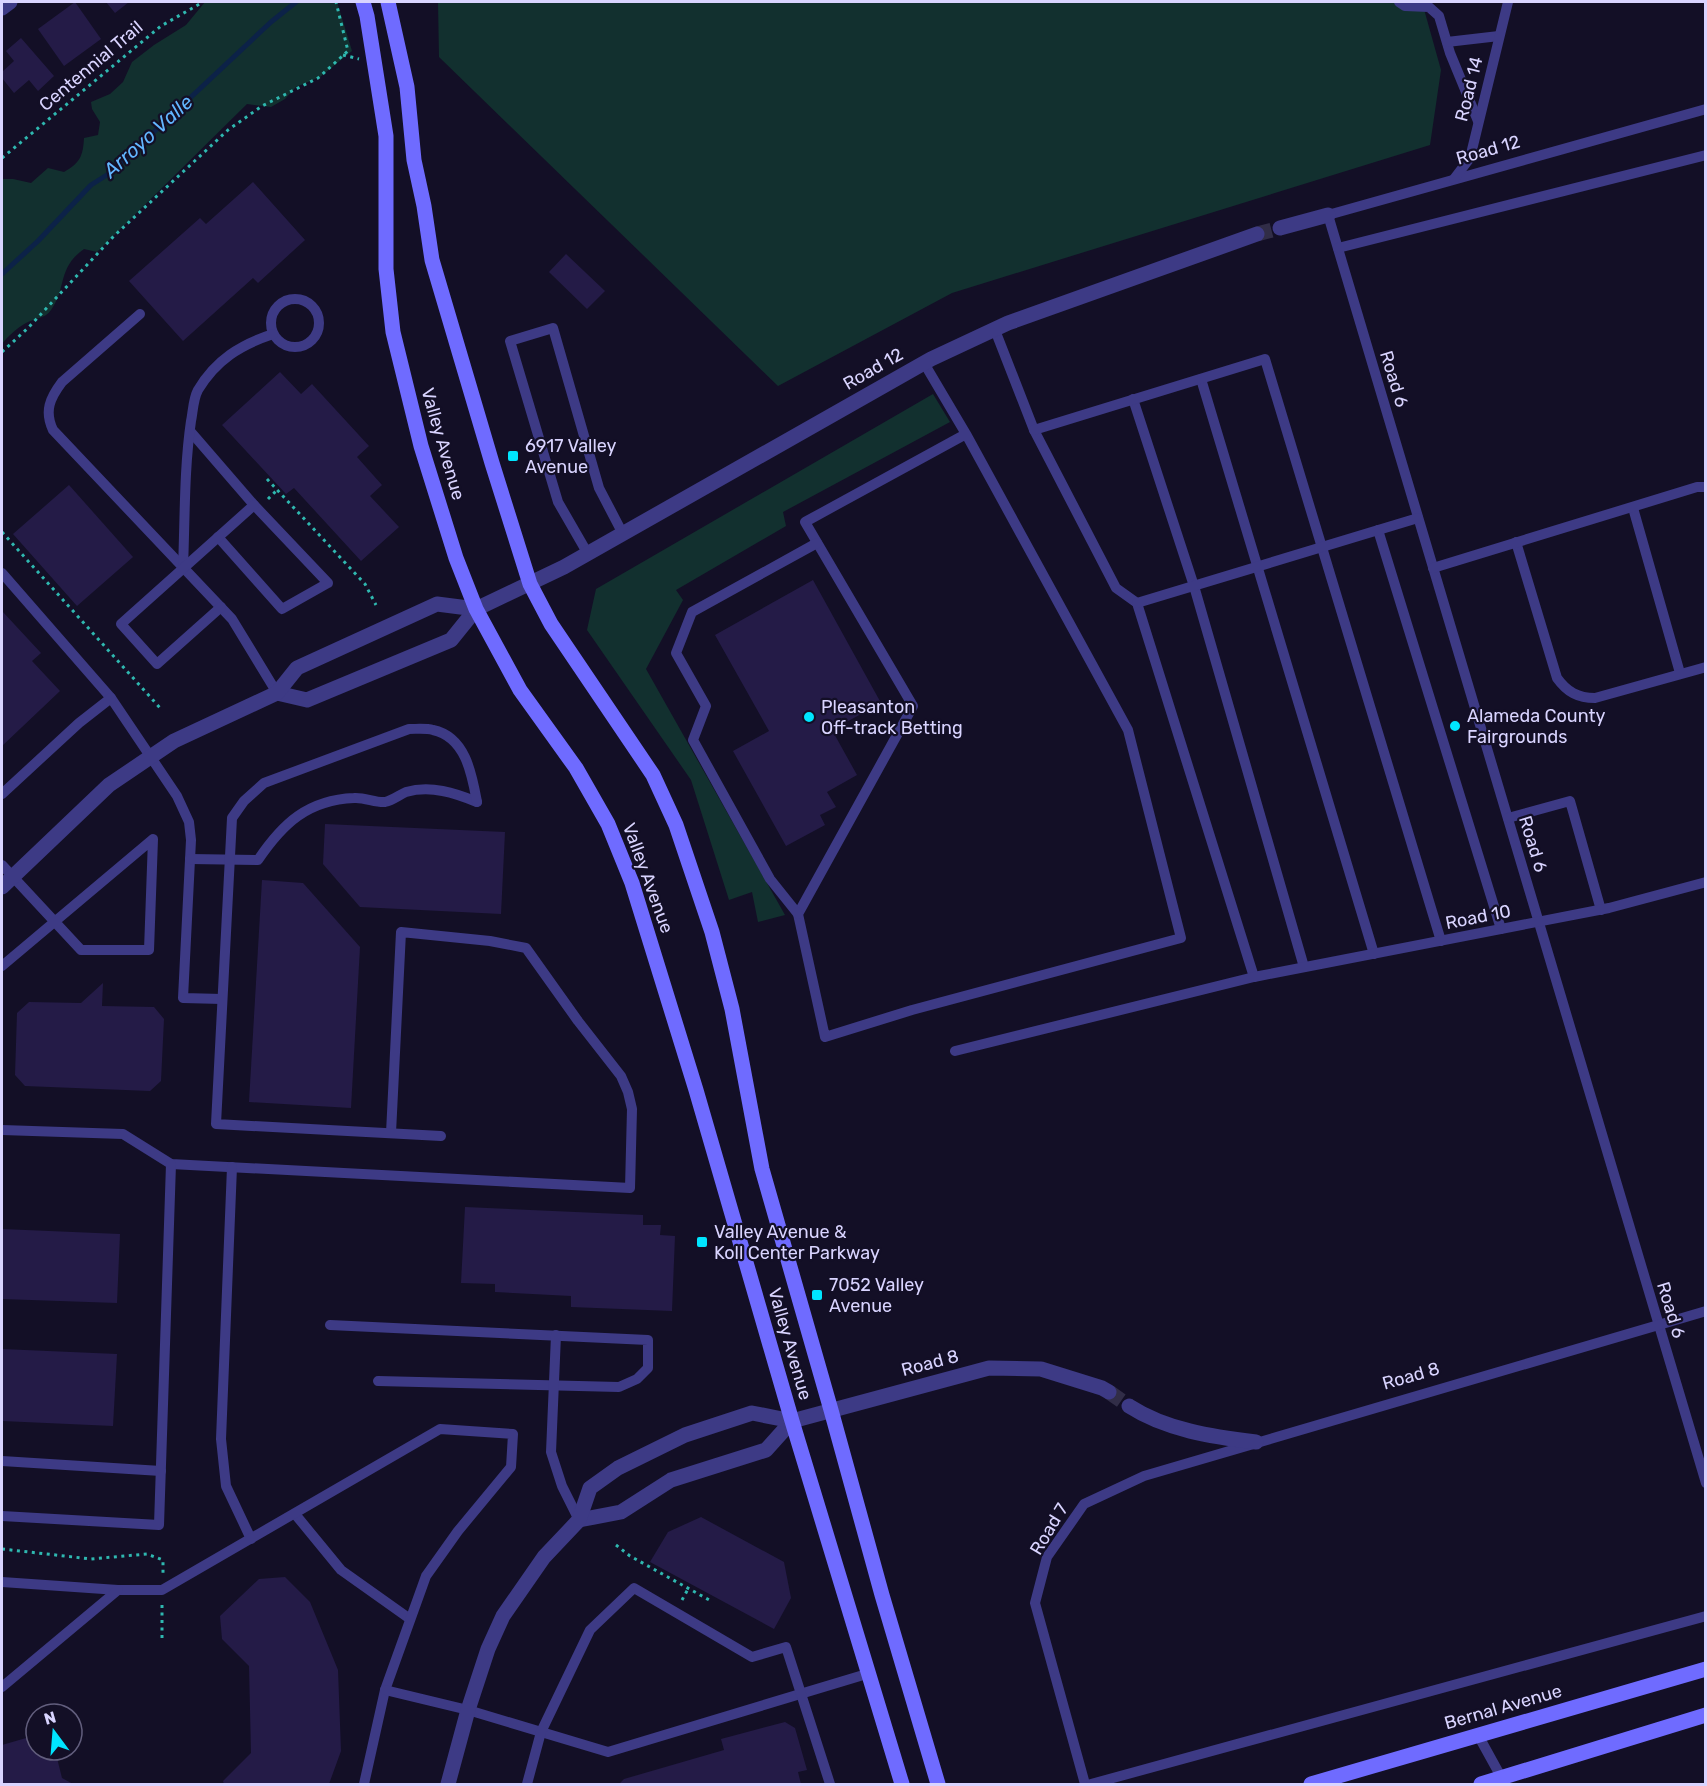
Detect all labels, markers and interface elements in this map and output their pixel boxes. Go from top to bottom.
street label: Centennial Trail [35,16,147,116]
street label: Road 14 [1450,54,1488,124]
water label: Arroyo Valle [98,90,198,183]
street label: Road 12 [1454,130,1522,170]
street label: Road 12 [839,343,907,395]
street label: Road 6 [1375,348,1413,410]
street label: Valley Avenue [416,385,470,503]
place label: 6917 Valley Avenue [525,435,617,478]
marker: 6917 Valley Avenue [506,449,520,463]
place label: Pleasanton Off-track Betting [821,696,963,739]
place label: Alameda County Fairgrounds [1467,705,1605,748]
marker: Pleasanton Off-track Betting [802,710,816,724]
marker: Alameda County Fairgrounds [1448,719,1462,733]
street label: Road 6 [1514,813,1552,875]
street label: Valley Avenue [618,820,678,936]
street label: Road 10 [1443,900,1513,934]
place label: Valley Avenue & Koll Center Parkway [714,1221,880,1264]
marker: Valley Avenue & Koll Center Parkway [695,1235,709,1249]
place label: 7052 Valley Avenue [829,1274,924,1317]
street label: Road 6 [1652,1279,1690,1341]
street label: Valley Avenue [763,1285,817,1403]
marker: 7052 Valley Avenue [810,1288,824,1302]
street label: Road 8 [899,1345,961,1381]
street label: Road 8 [1380,1357,1442,1395]
street label: Road 7 [1025,1499,1073,1559]
street label: Bernal Avenue [1442,1680,1564,1734]
north arrow [24,1702,84,1762]
text: N [42,1707,58,1729]

